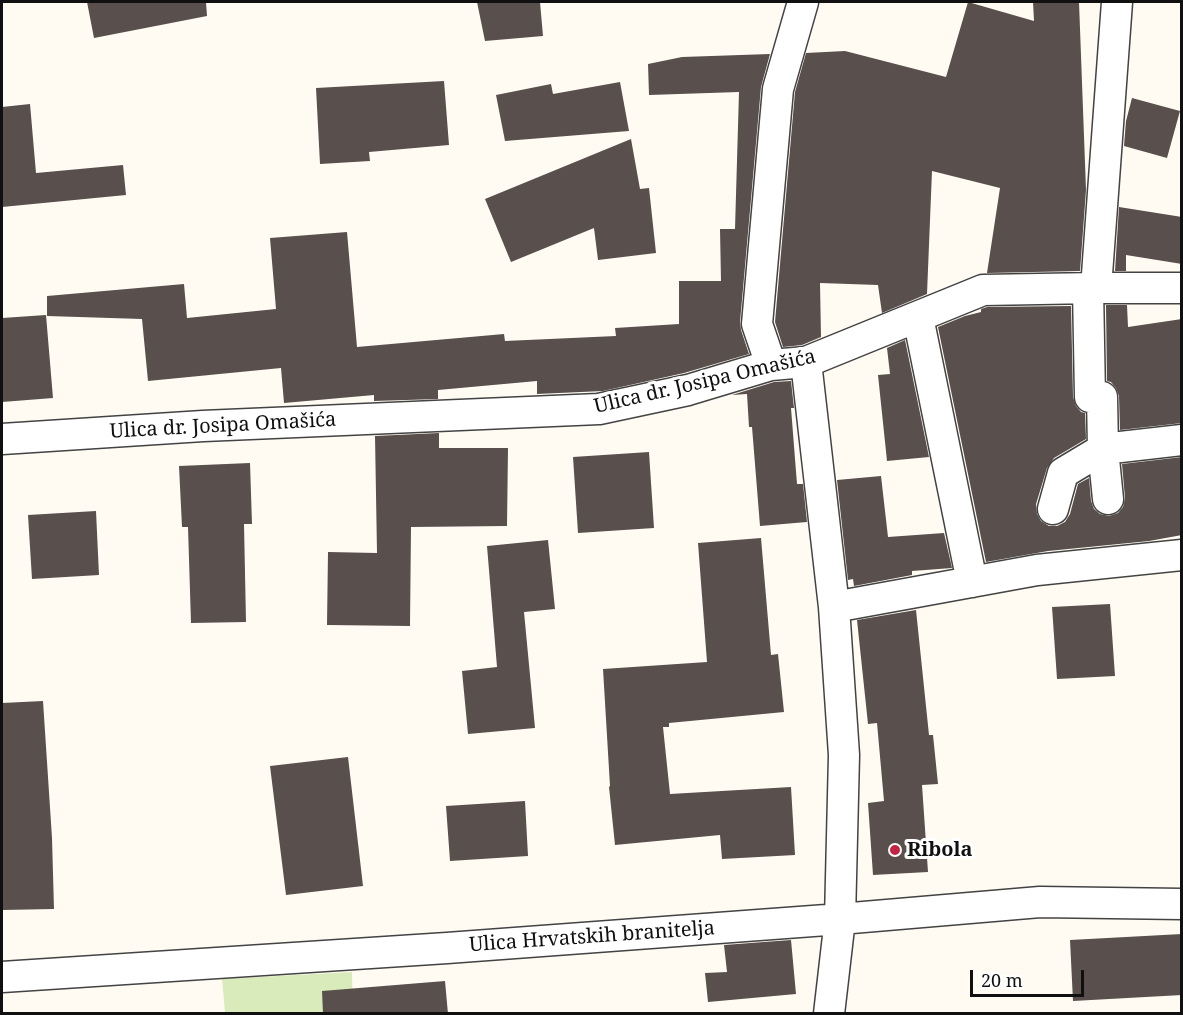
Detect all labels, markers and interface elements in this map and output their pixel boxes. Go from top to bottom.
street label: Ulica dr. Josipa Omašića [592,345,818,419]
street label: Ulica dr. Josipa Omašića [109,408,337,444]
place label: Ribola [907,838,973,862]
marker: Ribola [888,843,902,857]
street label: Ulica Hrvatskih branitelja [468,916,716,958]
scale bar [973,958,1087,996]
text: 20 m [981,968,1023,992]

